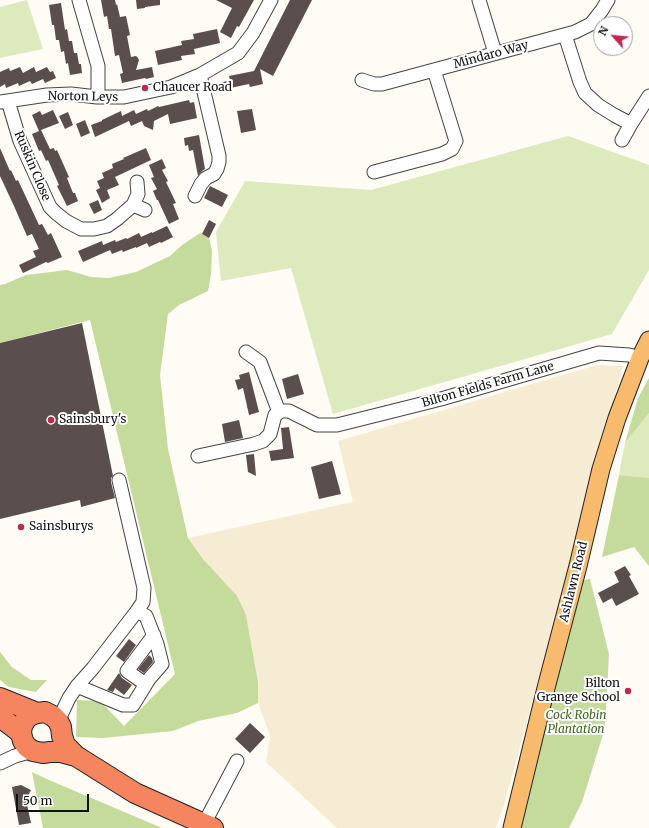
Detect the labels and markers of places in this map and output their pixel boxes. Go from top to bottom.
place label: Chaucer Road [153,81,232,95]
marker: Chaucer Road [140,83,150,93]
place label: Sainsbury's [59,413,127,427]
marker: Sainsbury's [46,415,56,425]
place label: Sainsburys [29,520,93,534]
marker: Sainsburys [16,522,26,532]
place label: Bilton Grange School [537,677,620,705]
marker: Bilton Grange School [623,686,633,696]

